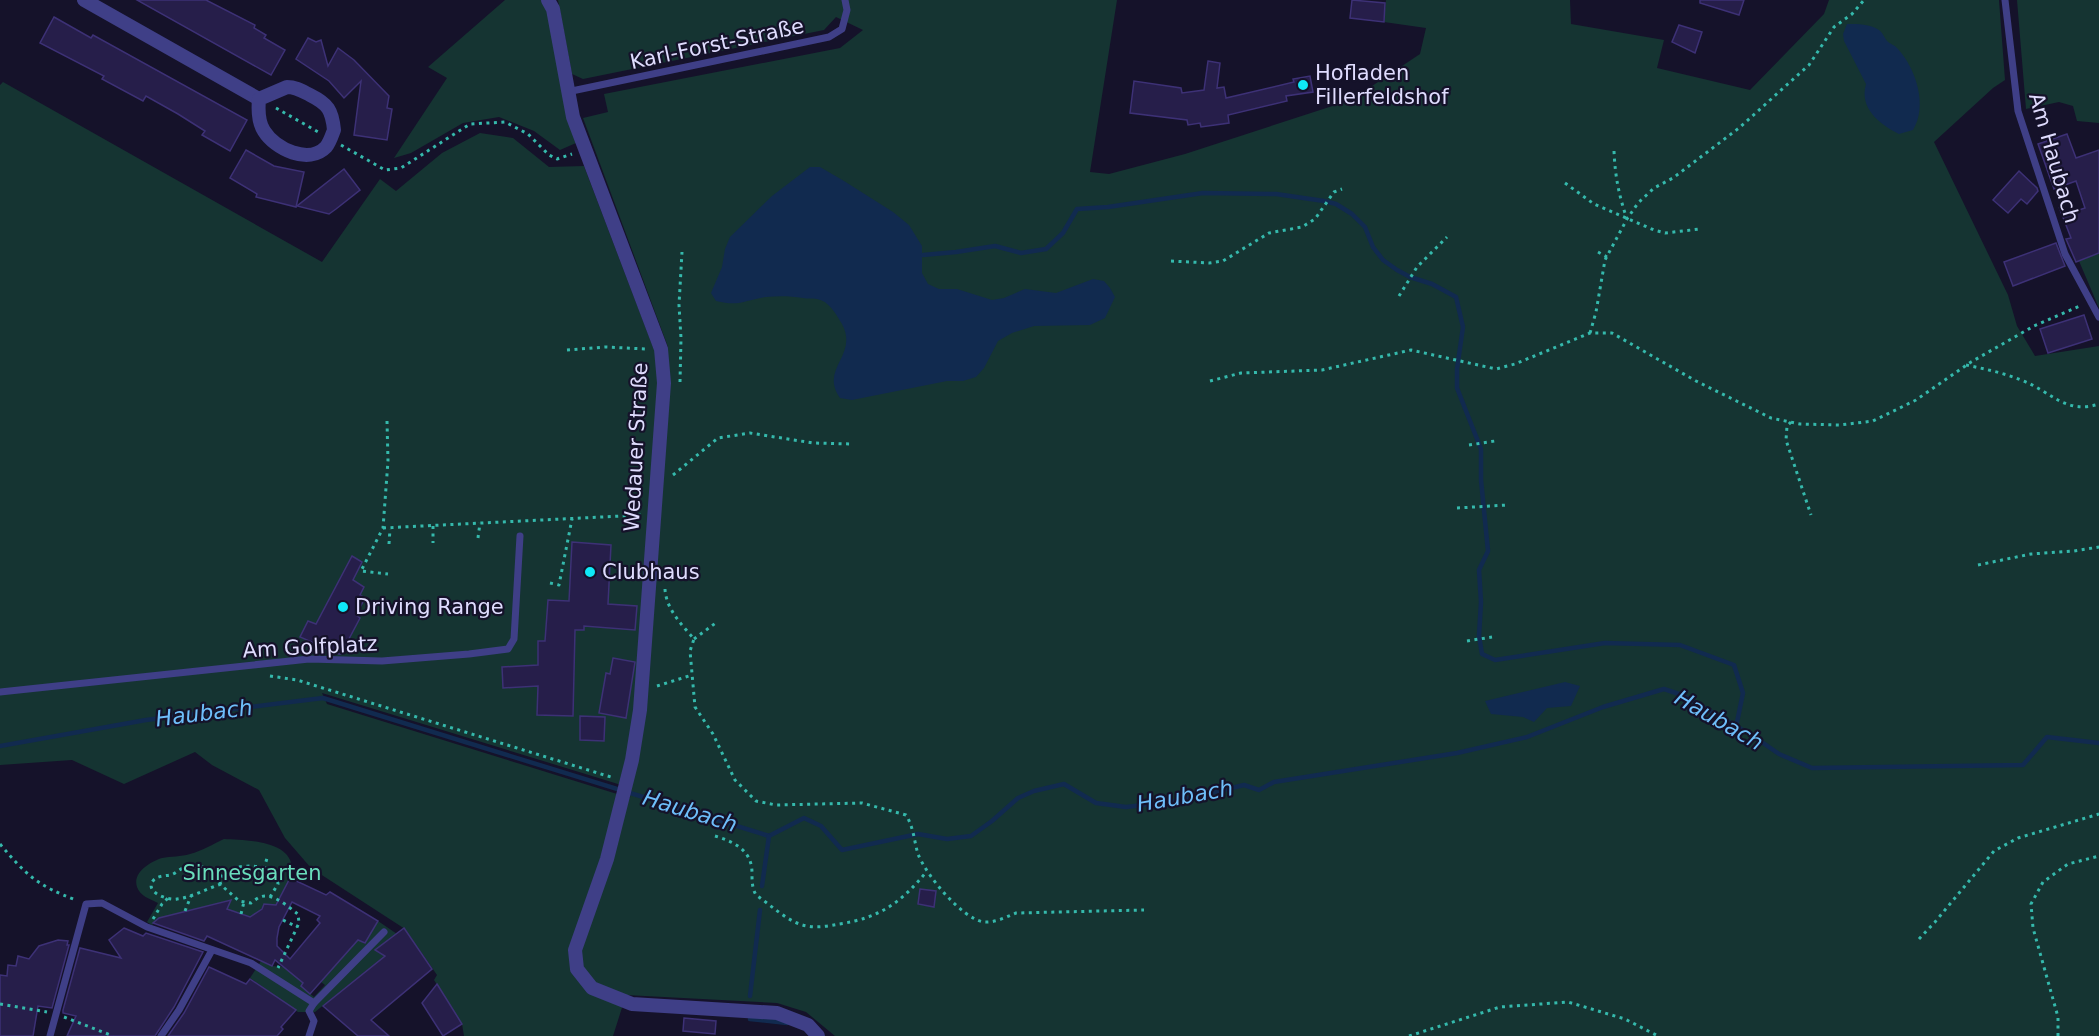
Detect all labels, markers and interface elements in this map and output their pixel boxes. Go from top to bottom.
street label: Karl-Forst-Straße [628,14,806,74]
place label: Hofladen Fillerfeldshof [1315,61,1449,109]
marker: Hofladen Fillerfeldshof [1296,78,1310,92]
street label: Am Haubach [2024,90,2084,226]
street label: Wedauer Straße [620,362,652,532]
place label: Clubhaus [602,560,700,584]
marker: Clubhaus [583,565,597,579]
place label: Driving Range [355,595,504,619]
marker: Driving Range [336,600,350,614]
street label: Am Golfplatz [242,631,378,663]
water label: Haubach [1671,685,1767,755]
water label: Haubach [154,695,254,731]
water label: Haubach [1135,775,1235,817]
water label: Haubach [640,785,740,837]
park label: Sinnesgarten [183,861,321,885]

